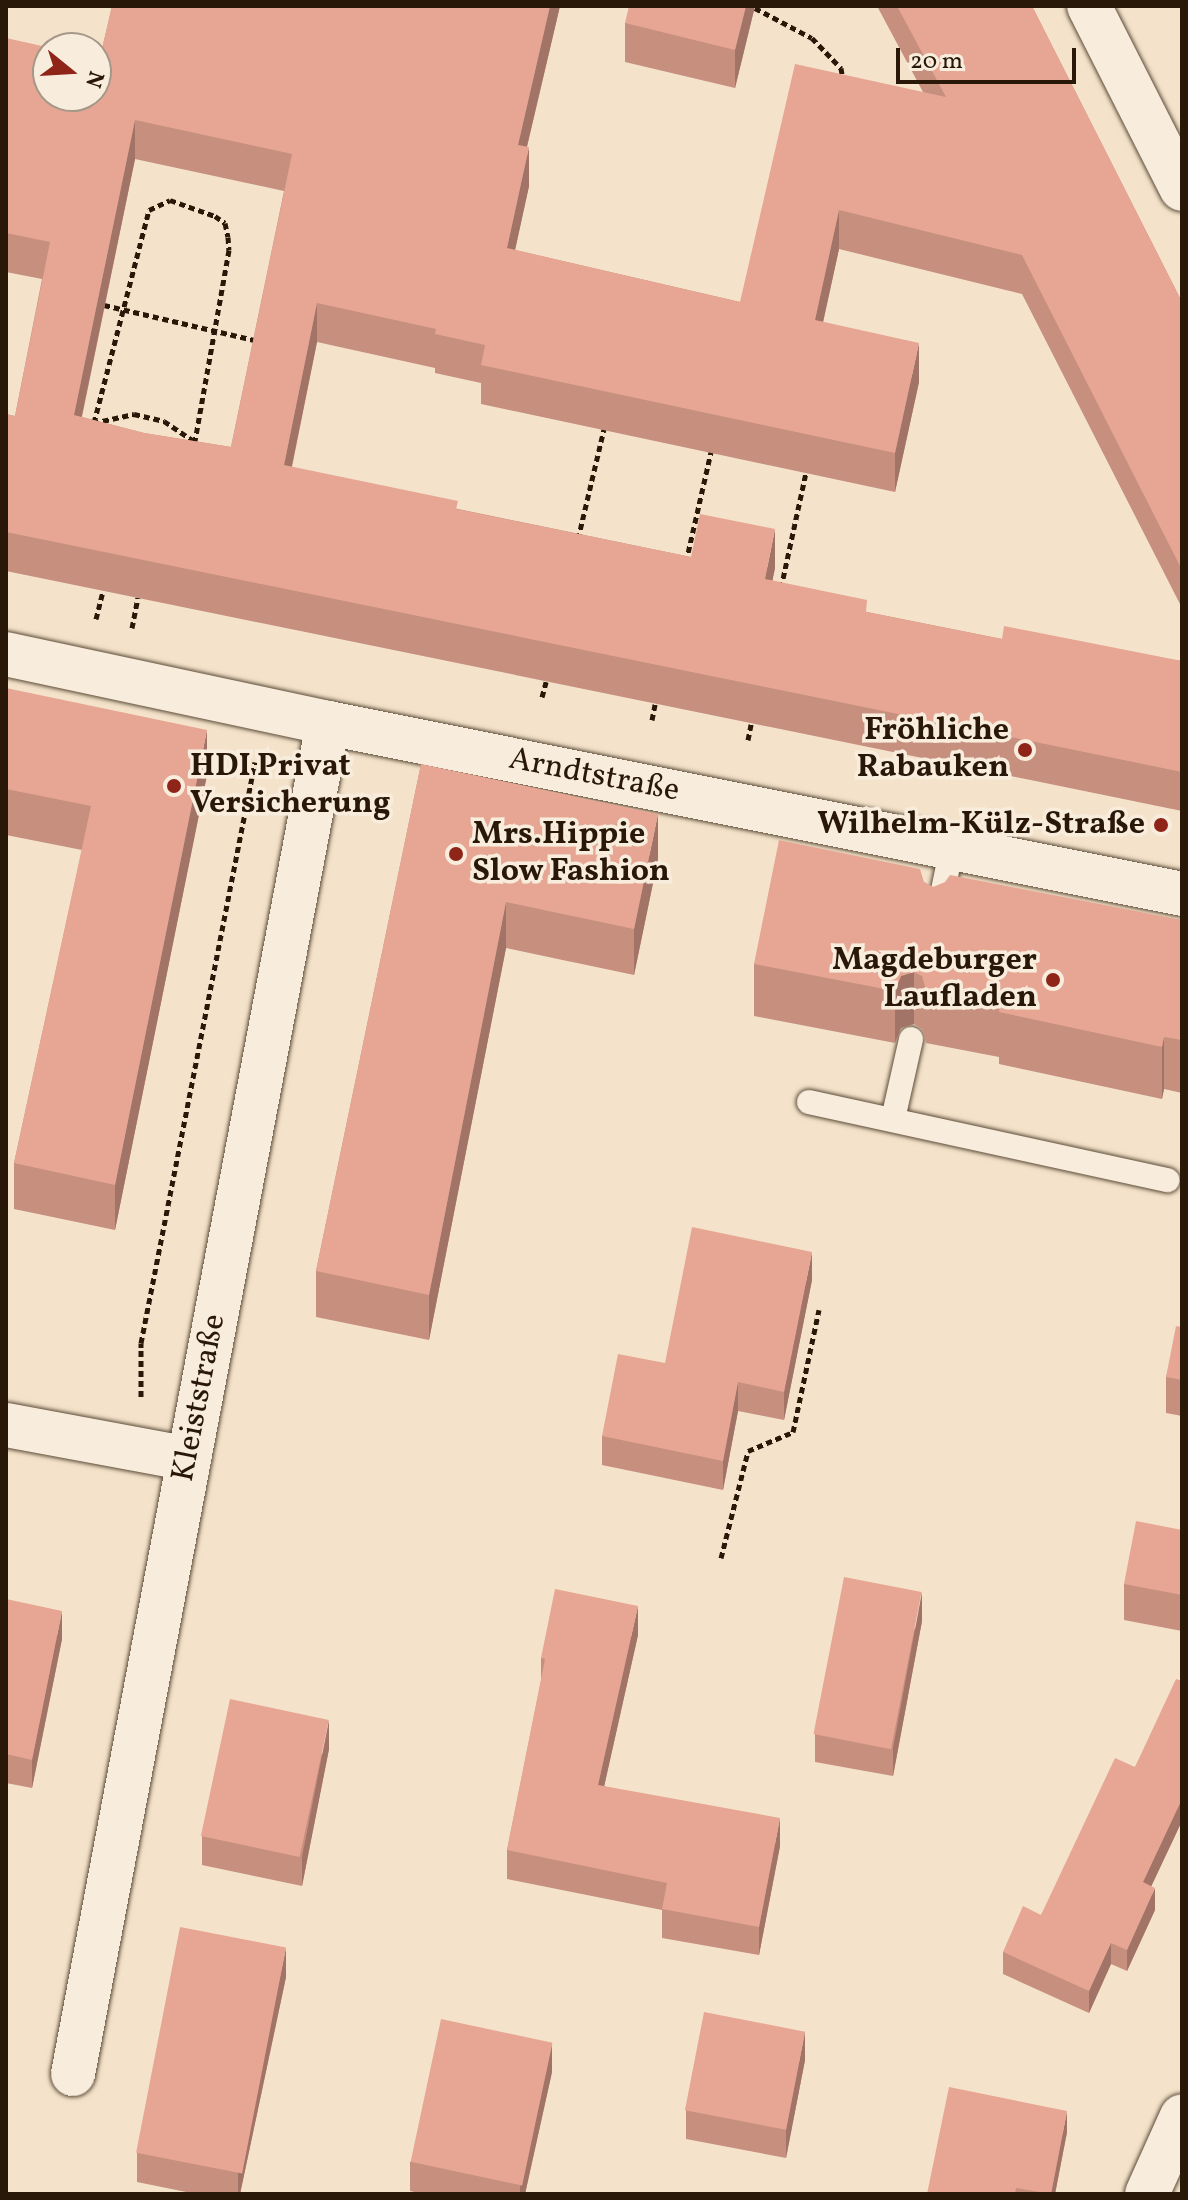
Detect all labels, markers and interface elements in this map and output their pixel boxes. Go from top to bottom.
north arrow [32,32,112,112]
scale bar [900,32,1080,82]
text: 20 m [910,45,963,79]
text: N [76,67,111,91]
place label: Fröhliche Rabauken [857,713,1009,788]
street label: Arndtstraße [505,741,683,811]
marker: Fröhliche Rabauken [1016,741,1034,759]
place label: HDI Privat Versicherung [190,749,391,824]
marker: HDI Privat Versicherung [165,777,183,795]
place label: Wilhelm-Külz-Straße [817,806,1145,844]
marker: Wilhelm-Külz-Straße [1152,816,1170,834]
place label: Mrs.Hippie Slow Fashion [472,817,670,892]
marker: Mrs.Hippie Slow Fashion [447,845,465,863]
place label: Magdeburger Laufladen [832,943,1037,1018]
marker: Magdeburger Laufladen [1044,971,1062,989]
street label: Kleiststraße [165,1311,235,1485]

